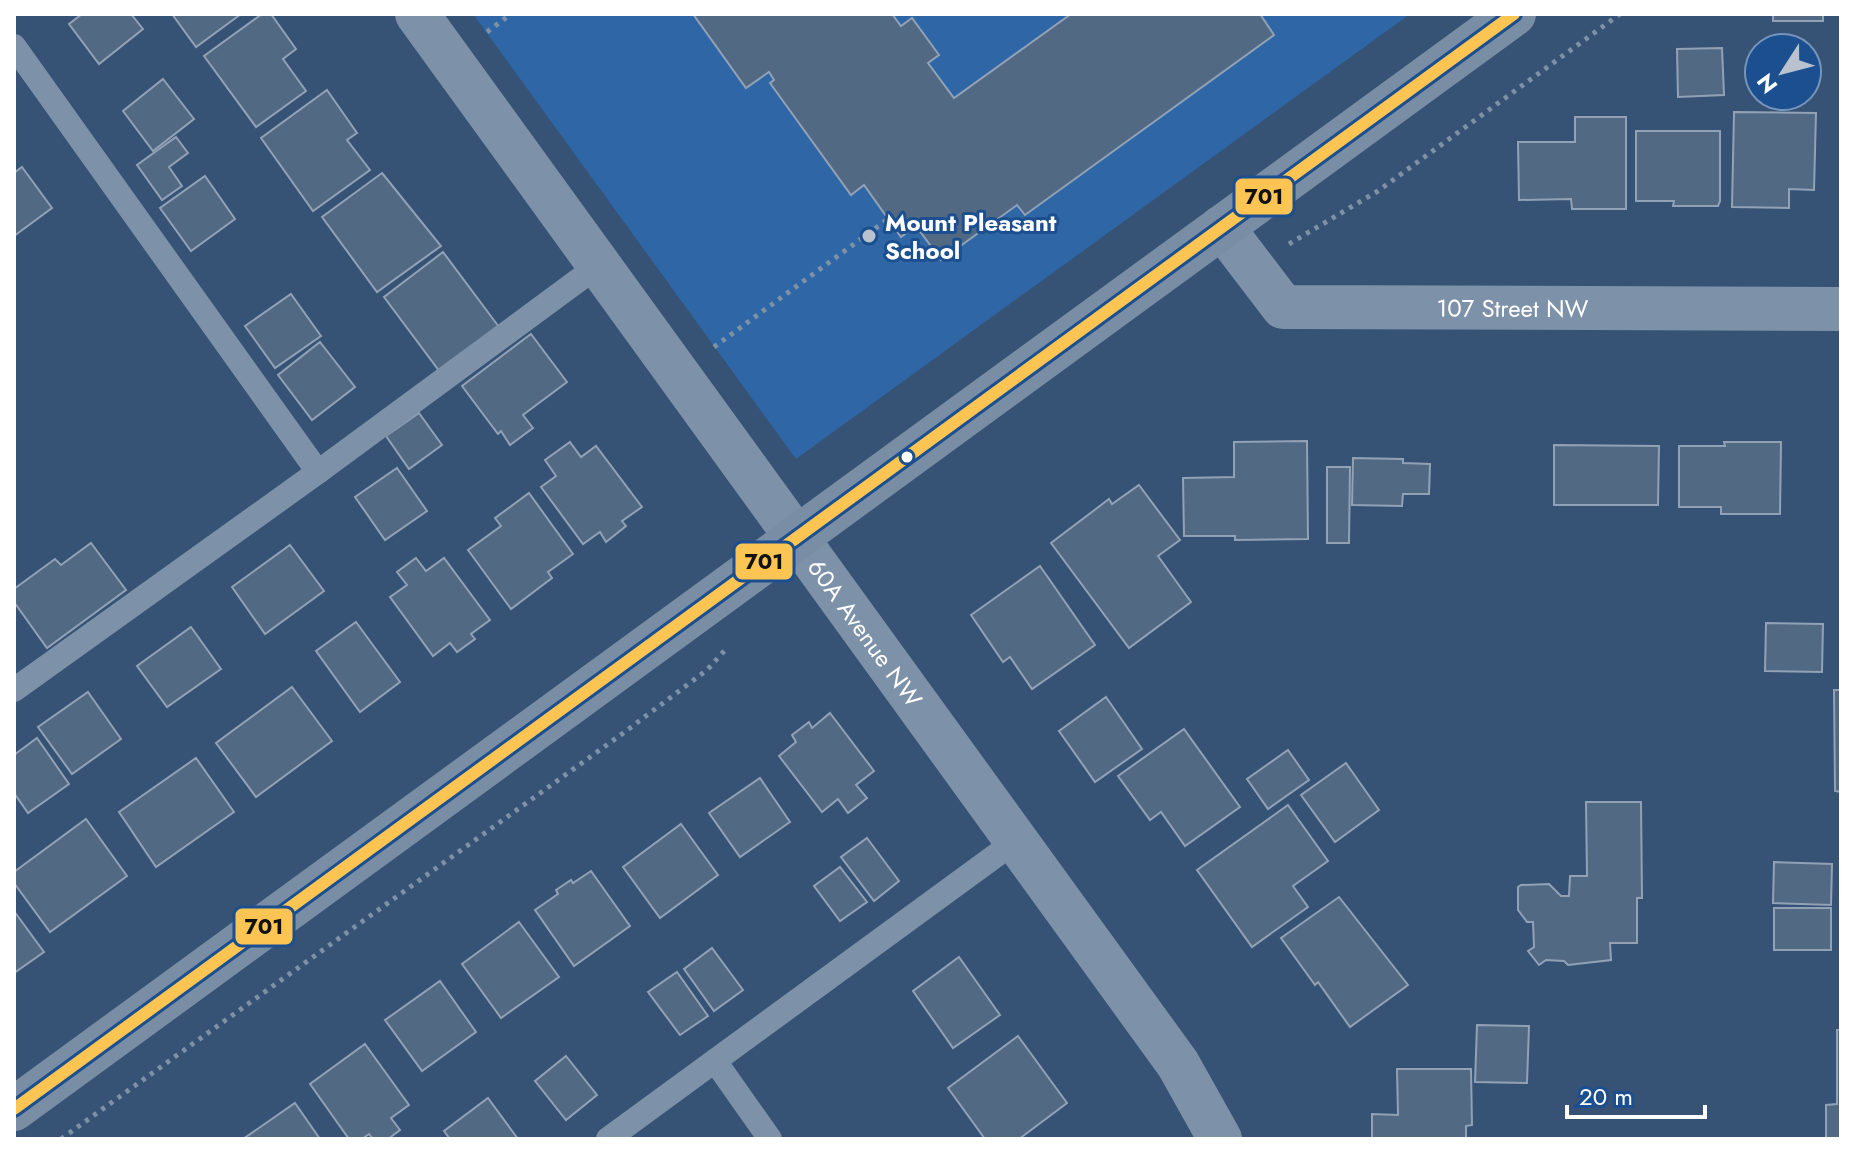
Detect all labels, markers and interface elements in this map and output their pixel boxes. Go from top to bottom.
north arrow [1743,32,1823,112]
text: N [1749,67,1785,100]
line badge: 701 [1234,177,1294,216]
text: 701 [1244,180,1284,212]
place label: Mount Pleasant School [885,205,1057,268]
marker: Mount Pleasant School [860,227,878,245]
street label: 107 Street NW [1436,290,1589,326]
unlabelled marker [899,449,915,465]
line badge: 701 [734,542,794,581]
text: 701 [744,545,784,577]
street label: 60A Avenue NW [800,551,931,714]
line badge: 701 [234,907,294,946]
text: 701 [244,910,284,942]
scale bar [1567,1069,1705,1119]
text: 20 m [1579,1079,1633,1114]

